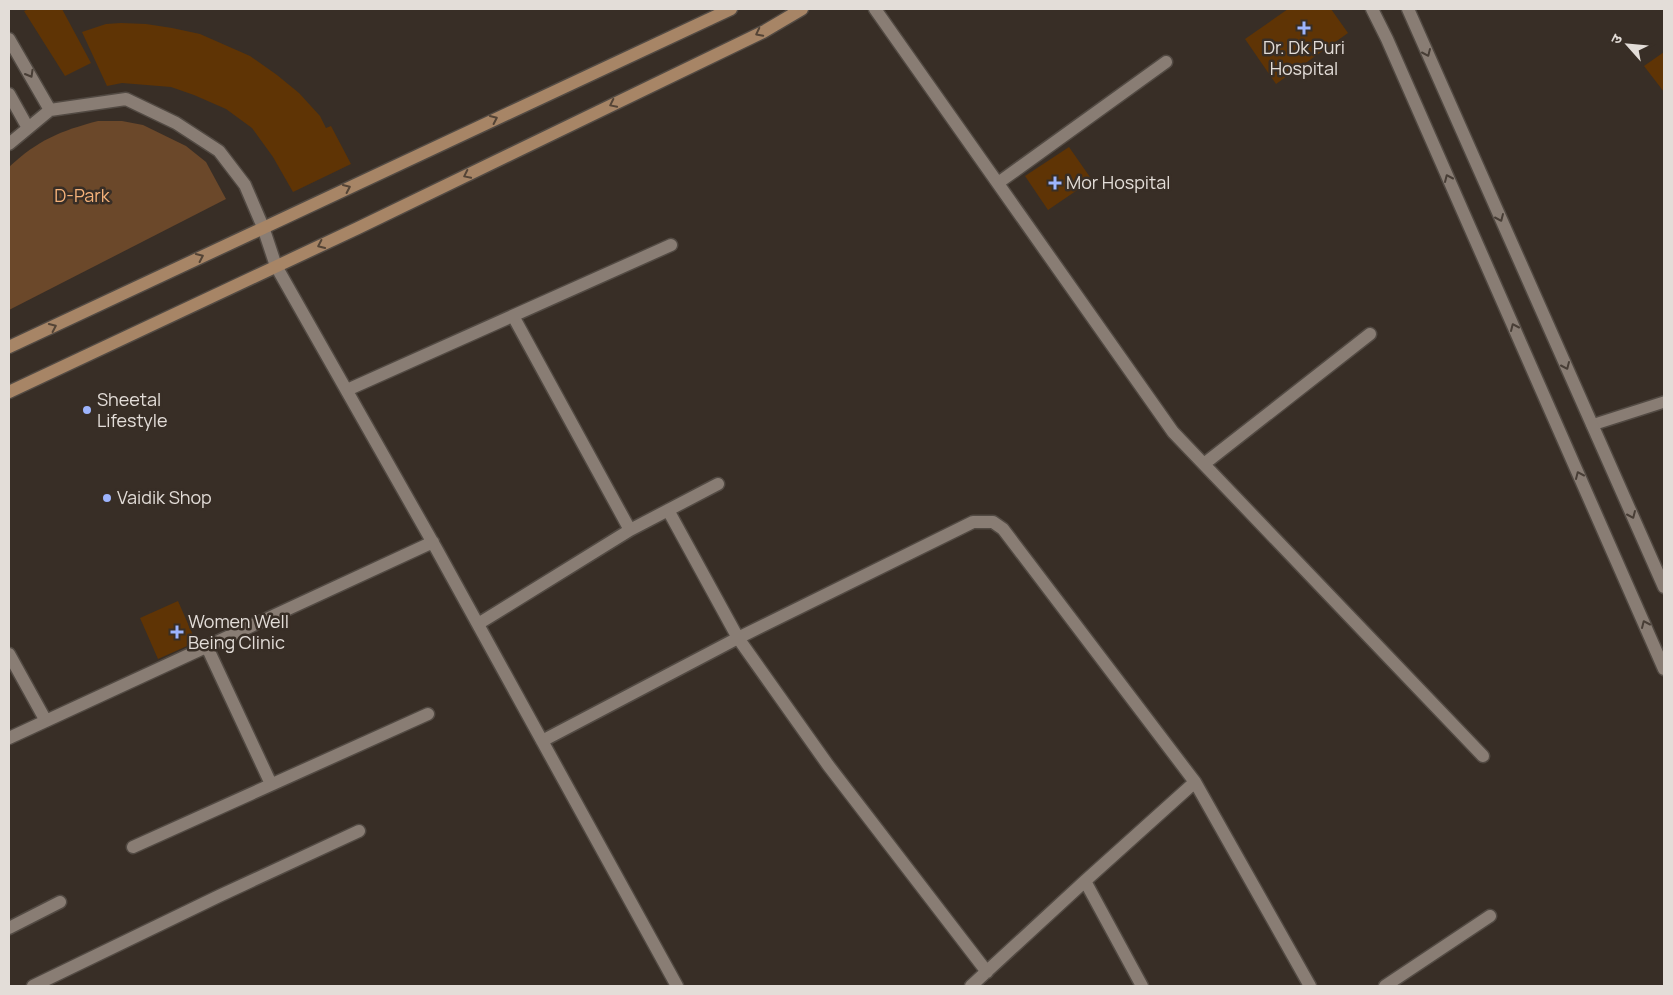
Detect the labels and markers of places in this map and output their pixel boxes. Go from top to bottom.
marker: Dr. Dk Puri Hospital [1297,21,1311,35]
place label: Dr. Dk Puri Hospital [1263,35,1345,80]
place label: Mor Hospital [1066,170,1170,194]
marker: Mor Hospital [1048,176,1062,190]
place label: Sheetal Lifestyle [97,387,168,432]
marker: Sheetal Lifestyle [81,404,93,416]
place label: Vaidik Shop [117,485,212,509]
marker: Vaidik Shop [101,492,113,504]
place label: Women Well Being Clinic [188,609,289,654]
marker: Women Well Being Clinic [170,625,184,639]

